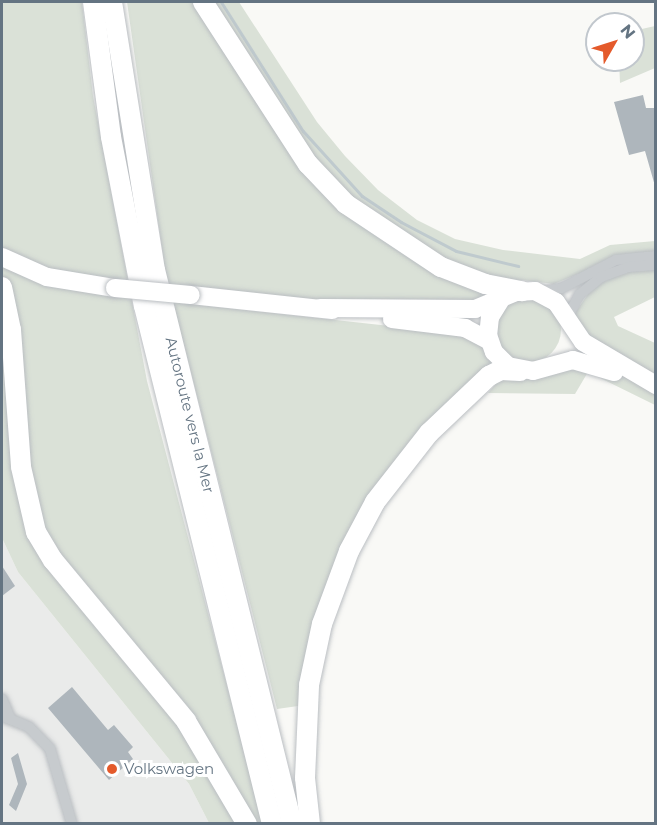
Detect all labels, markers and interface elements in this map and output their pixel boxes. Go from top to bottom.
north arrow [585,12,645,72]
text: N [616,21,639,43]
street label: Autoroute vers la Mer [162,335,218,495]
place label: Volkswagen [124,760,214,778]
marker: Volkswagen [105,762,119,776]

